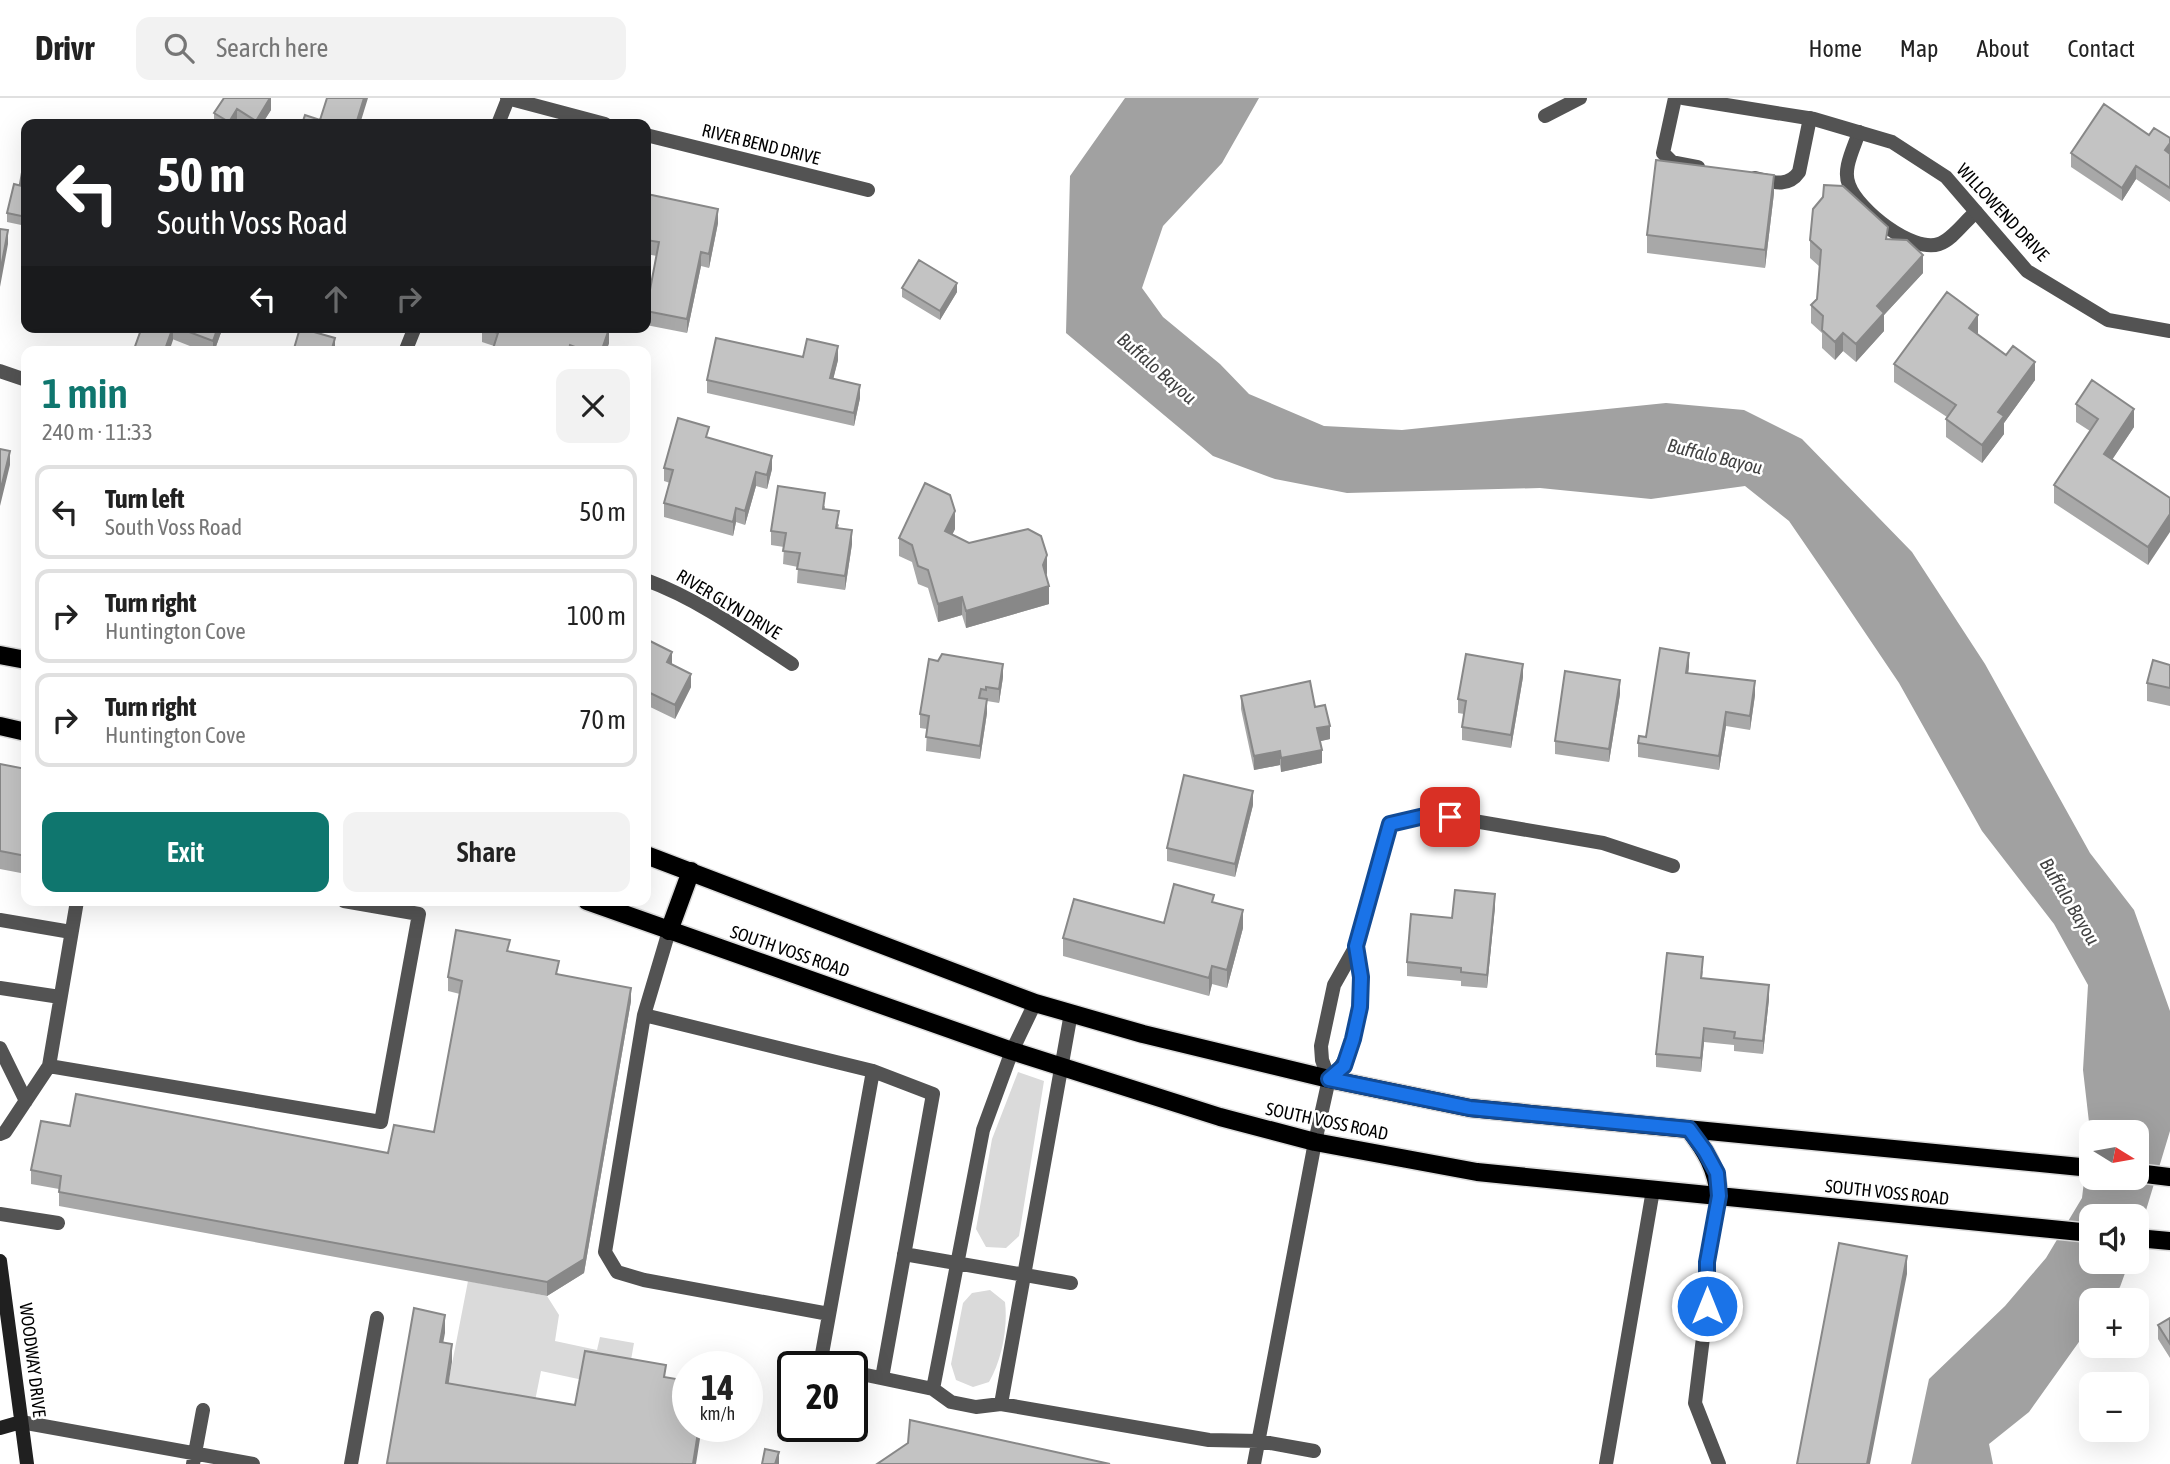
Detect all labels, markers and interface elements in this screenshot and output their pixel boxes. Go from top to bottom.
search box [136,17,626,80]
text: Drivr [35,29,94,67]
icon: search [160,29,198,67]
text: Search here [216,33,328,63]
text: Home [1808,35,1862,62]
text: Map [1900,35,1938,62]
text: About [1976,35,2029,62]
text: Contact [2067,35,2135,62]
street label: RIVER BEND DRIVE [700,119,823,169]
text: 50 m [157,146,245,202]
icon: left [42,147,133,238]
street label: WILLOWEND DRIVE [1952,159,2054,265]
text: South Voss Road [157,204,348,241]
icon: left [244,280,282,318]
icon: ahead [317,280,355,318]
icon: right [390,280,428,318]
water label: Buffalo Bayou [1113,328,1201,408]
text: 1 min [42,369,128,417]
button: close [556,369,630,443]
text: 240 m · 11:33 [42,419,153,445]
water label: Buffalo Bayou [1665,434,1765,478]
text: Turn left [105,484,185,514]
icon: left [46,493,84,531]
text: 50 m [579,497,626,527]
text: South Voss Road [105,514,242,540]
street label: RIVER GLYN DRIVE [673,565,785,644]
text: Turn right [105,588,196,618]
icon: right [46,597,84,635]
text: 100 m [567,601,626,631]
text: Huntington Cove [105,618,246,644]
text: Turn right [105,692,196,722]
icon: right [46,701,84,739]
text: 70 m [579,705,626,735]
text: Huntington Cove [105,722,246,748]
pin [1420,787,1480,847]
icon: arrive [1431,798,1469,836]
button: Exit [42,812,329,892]
button: Share [343,812,630,892]
water label: Buffalo Bayou [2036,854,2104,948]
street label: SOUTH VOSS ROAD [728,921,852,981]
street label: SOUTH VOSS ROAD [1264,1098,1390,1144]
north arrow [2079,1120,2149,1190]
map controls [2079,1120,2149,1442]
street label: SOUTH VOSS ROAD [1824,1175,1950,1209]
button: sound [2079,1204,2149,1274]
position arrow [1670,1269,1744,1343]
button: + [2079,1288,2149,1358]
street label: WOODWAY DRIVE [16,1302,50,1419]
speed limit sign: 20 [777,1351,868,1442]
text: 14 [701,1367,734,1407]
button: − [2079,1372,2149,1442]
text: km/h [700,1403,735,1424]

